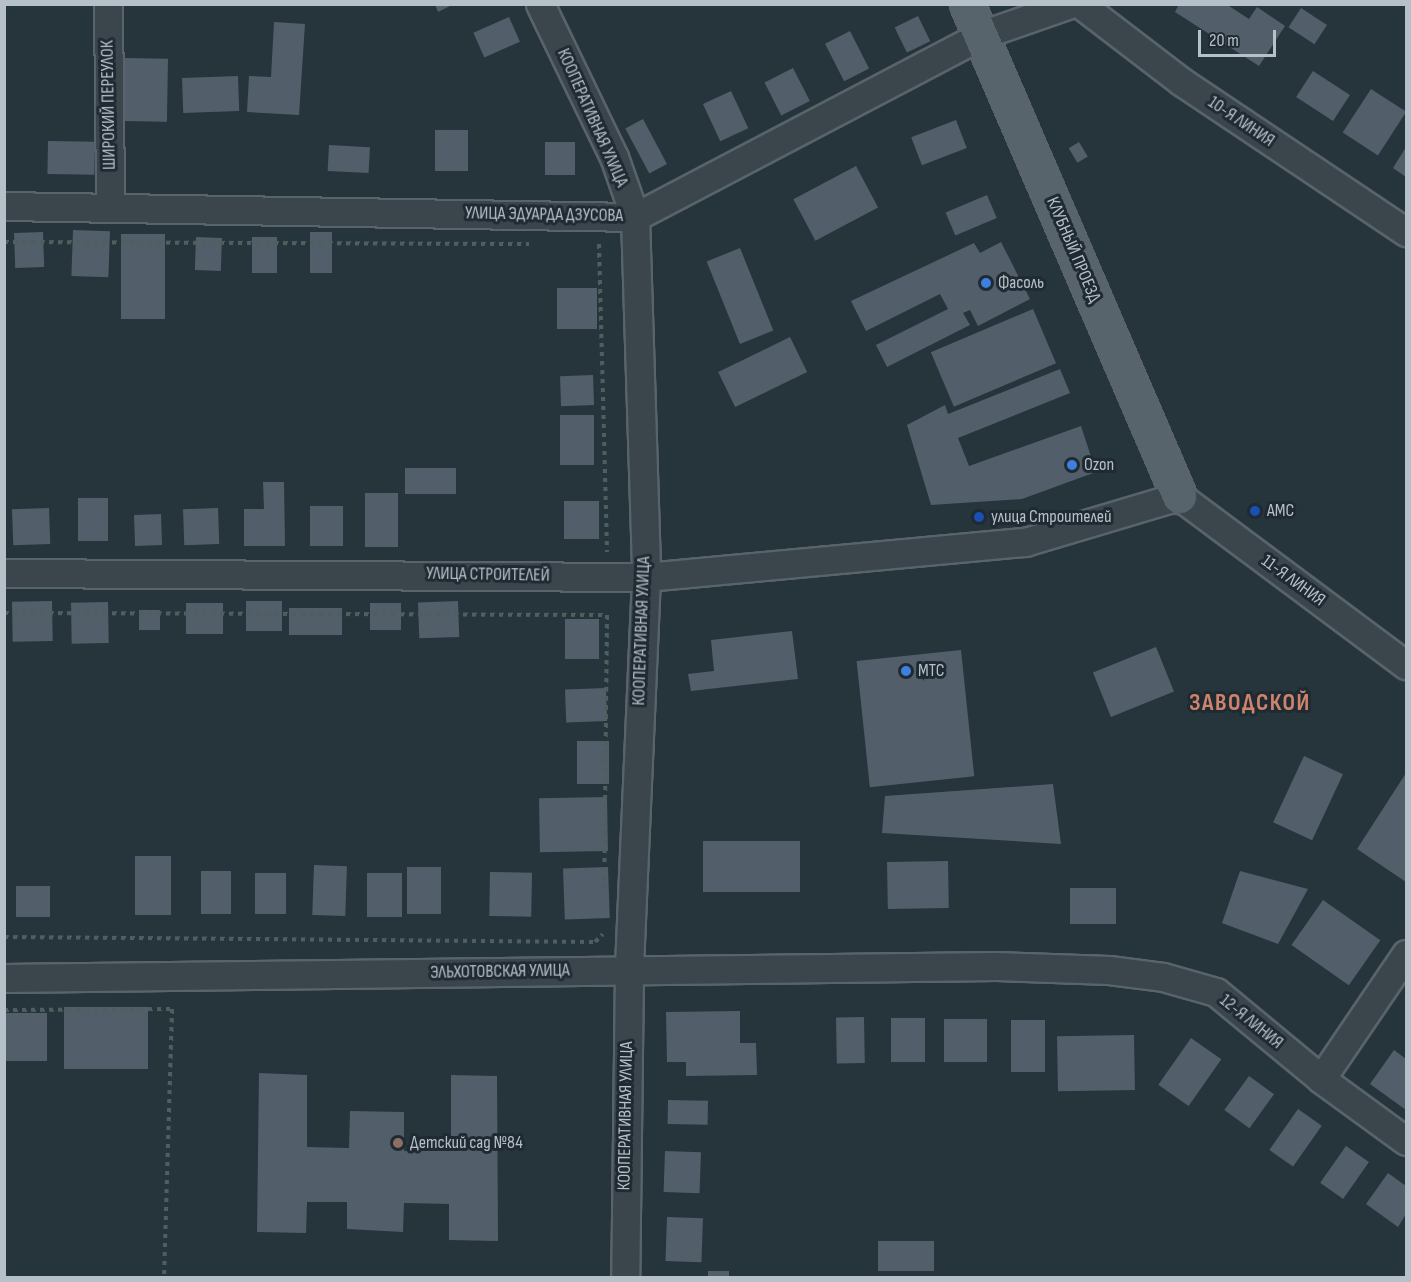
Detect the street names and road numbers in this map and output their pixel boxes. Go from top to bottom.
street label: ШИРОКИЙ ПЕРЕУЛОК [97,40,121,170]
street label: КООПЕРАТИВНАЯ УЛИЦА [552,46,632,190]
street label: 10-Я ЛИНИЯ [1204,92,1278,152]
street label: КЛУБНЫЙ ПРОЕЗД [1041,194,1105,306]
street label: УЛИЦА ЭДУАРДА ДЗУСОВА [465,203,623,227]
street label: 11-Я ЛИНИЯ [1257,551,1329,611]
street label: КООПЕРАТИВНАЯ УЛИЦА [629,556,655,706]
street label: УЛИЦА СТРОИТЕЛЕЙ [426,563,550,587]
street label: ЭЛЬХОТОВСКАЯ УЛИЦА [430,960,570,984]
street label: 12-Я ЛИНИЯ [1215,990,1287,1054]
street label: КООПЕРАТИВНАЯ УЛИЦА [614,1041,638,1191]

